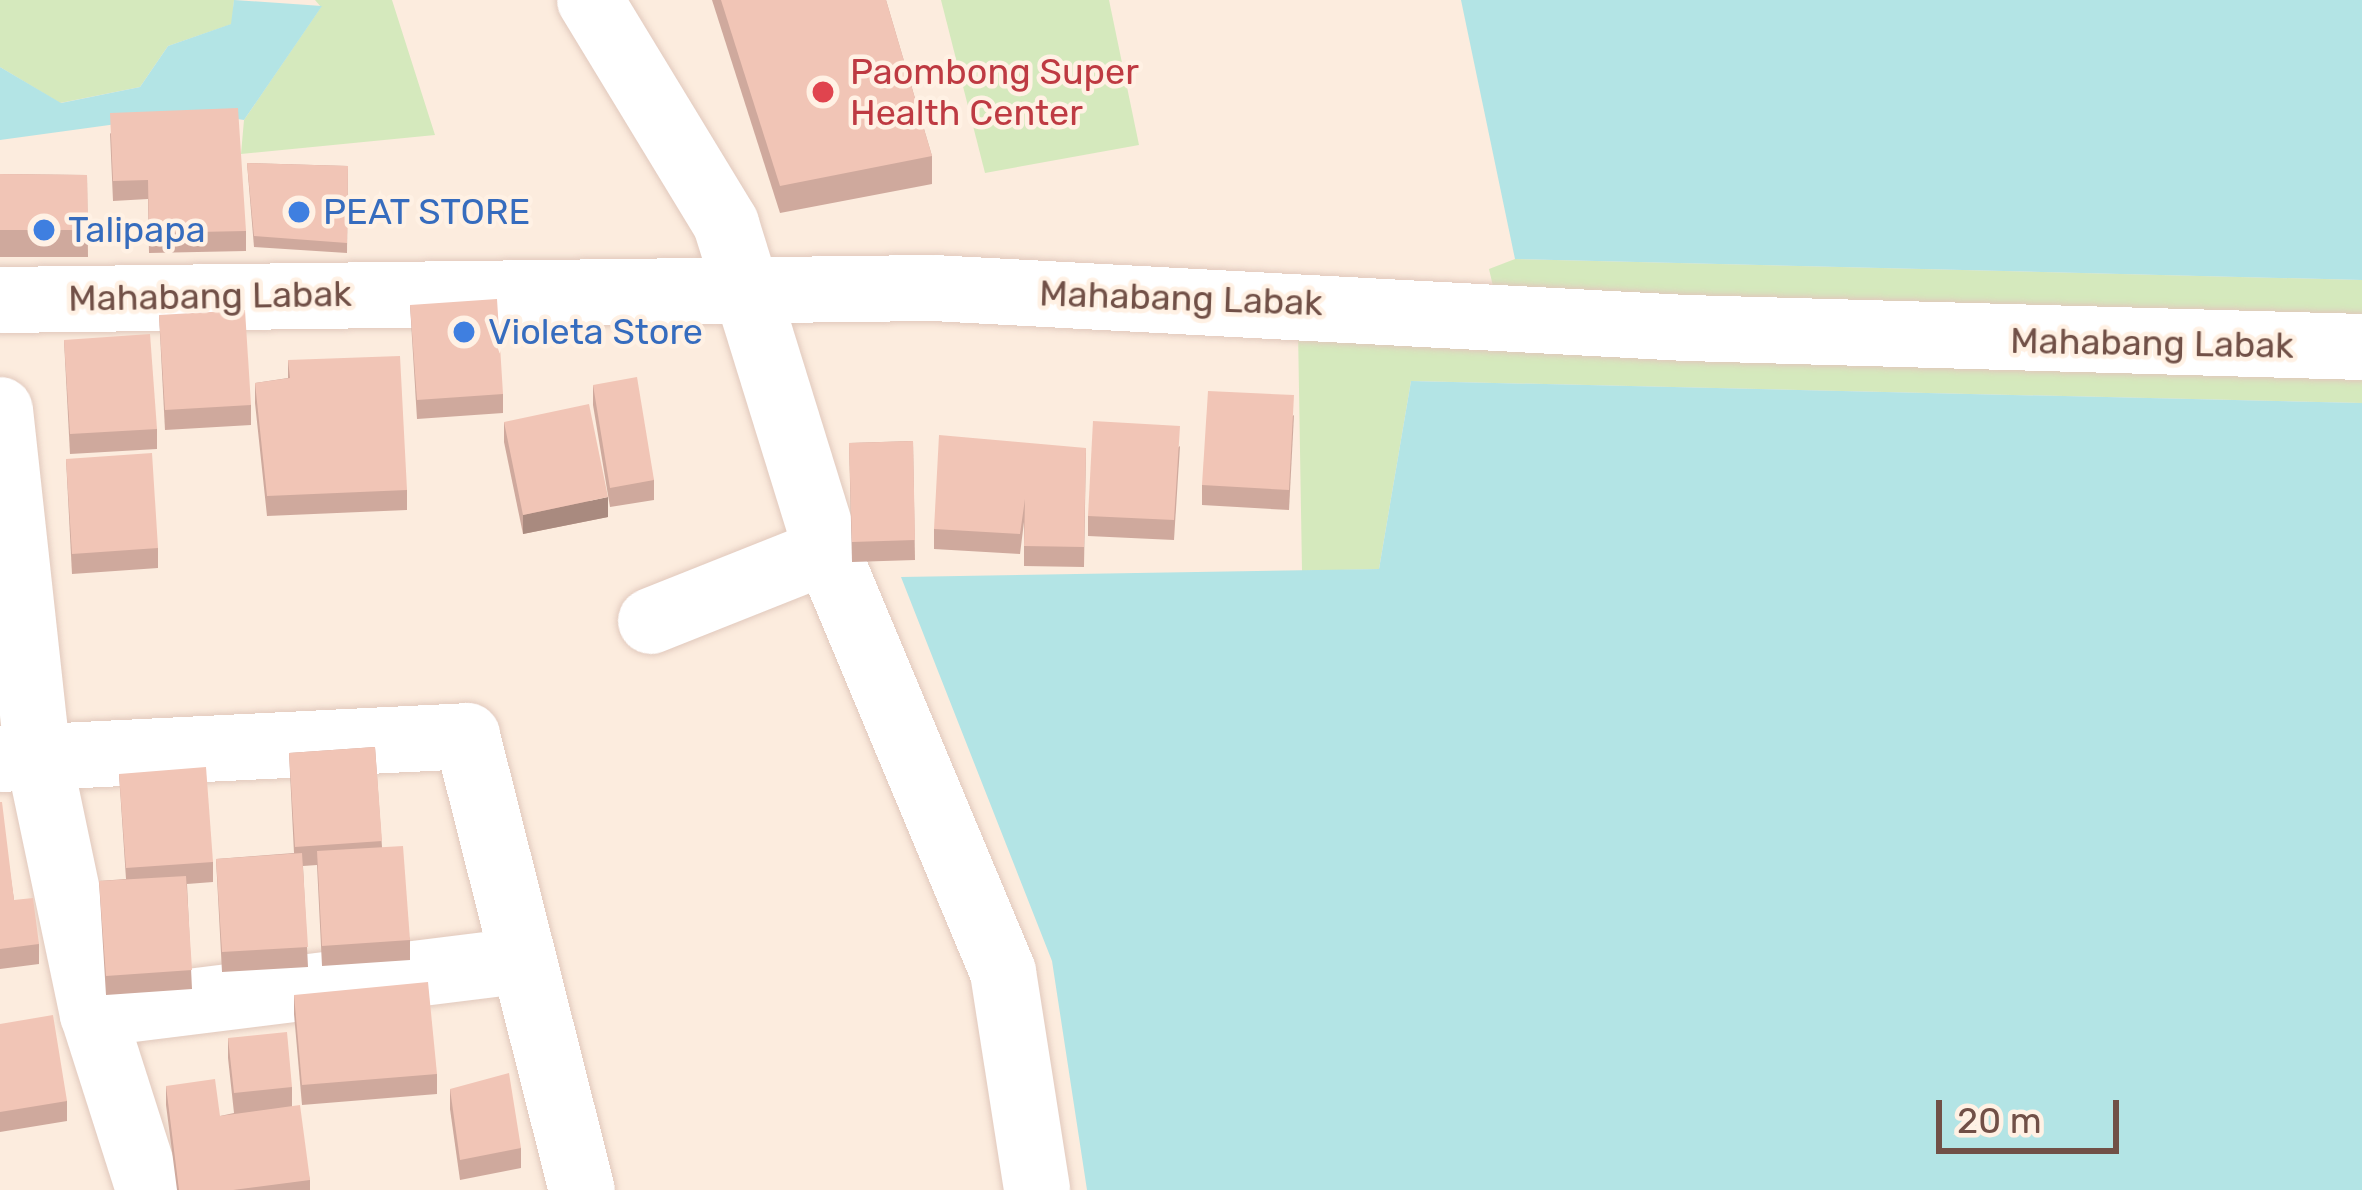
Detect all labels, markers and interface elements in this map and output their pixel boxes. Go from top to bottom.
place label: Paombong Super Health Center [850,49,1139,134]
marker: Paombong Super Health Center [807,76,839,108]
place label: PEAT STORE [323,190,531,234]
marker: PEAT STORE [286,199,312,225]
place label: Talipapa [68,208,206,252]
marker: Talipapa [31,217,57,243]
street label: Mahabang Labak [1038,271,1324,325]
street label: Mahabang Labak [68,272,352,320]
place label: Violeta Store [488,310,703,354]
marker: Violeta Store [451,319,477,345]
street label: Mahabang Labak [2010,319,2294,367]
scale bar [1942,1076,2125,1150]
text: 20 m [1957,1099,2042,1142]

